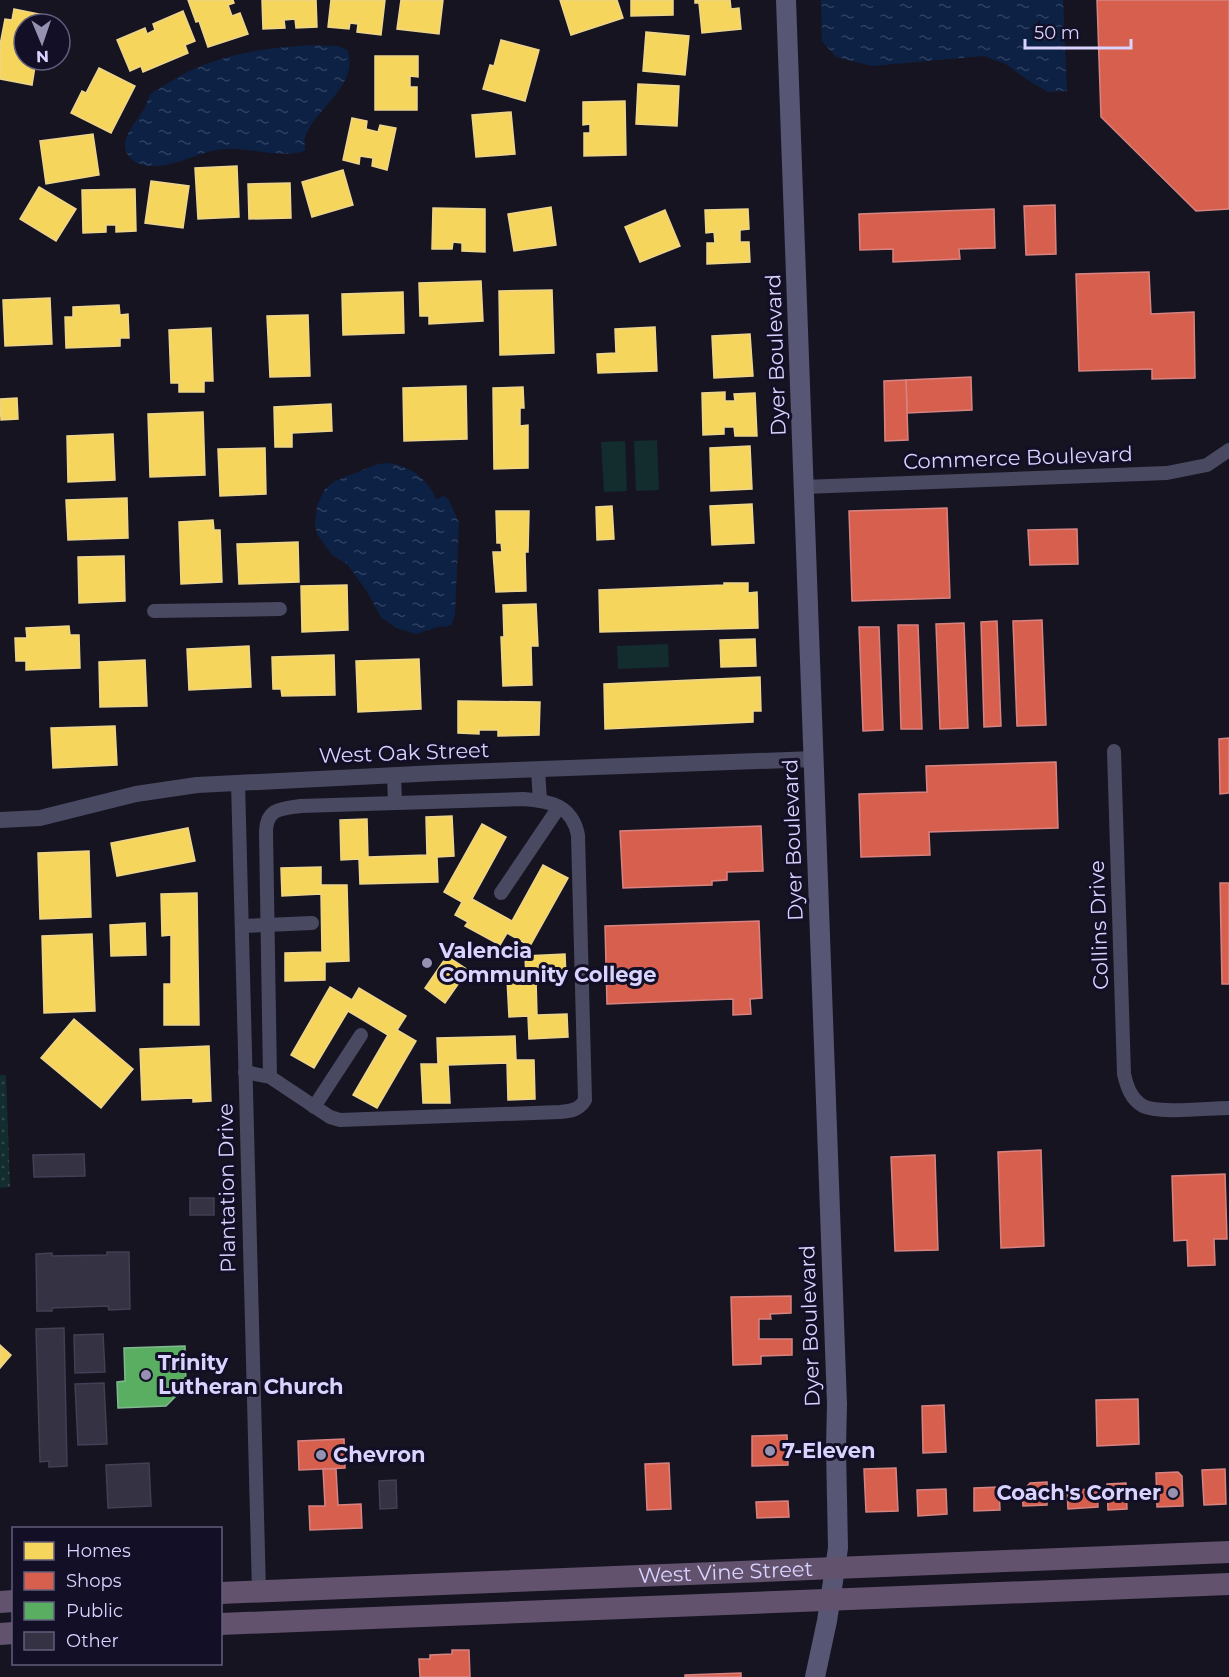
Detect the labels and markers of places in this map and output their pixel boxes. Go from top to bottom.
place label: Valencia Community College [438,938,656,987]
marker: Valencia Community College [420,956,434,970]
place label: Trinity Lutheran Church [158,1350,344,1399]
marker: Trinity Lutheran Church [139,1368,153,1382]
place label: 7-Eleven [782,1438,876,1463]
place label: Chevron [333,1442,426,1467]
marker: 7-Eleven [763,1444,777,1458]
marker: Chevron [314,1448,328,1462]
place label: Coach's Corner [996,1480,1161,1505]
marker: Coach's Corner [1166,1486,1180,1500]

